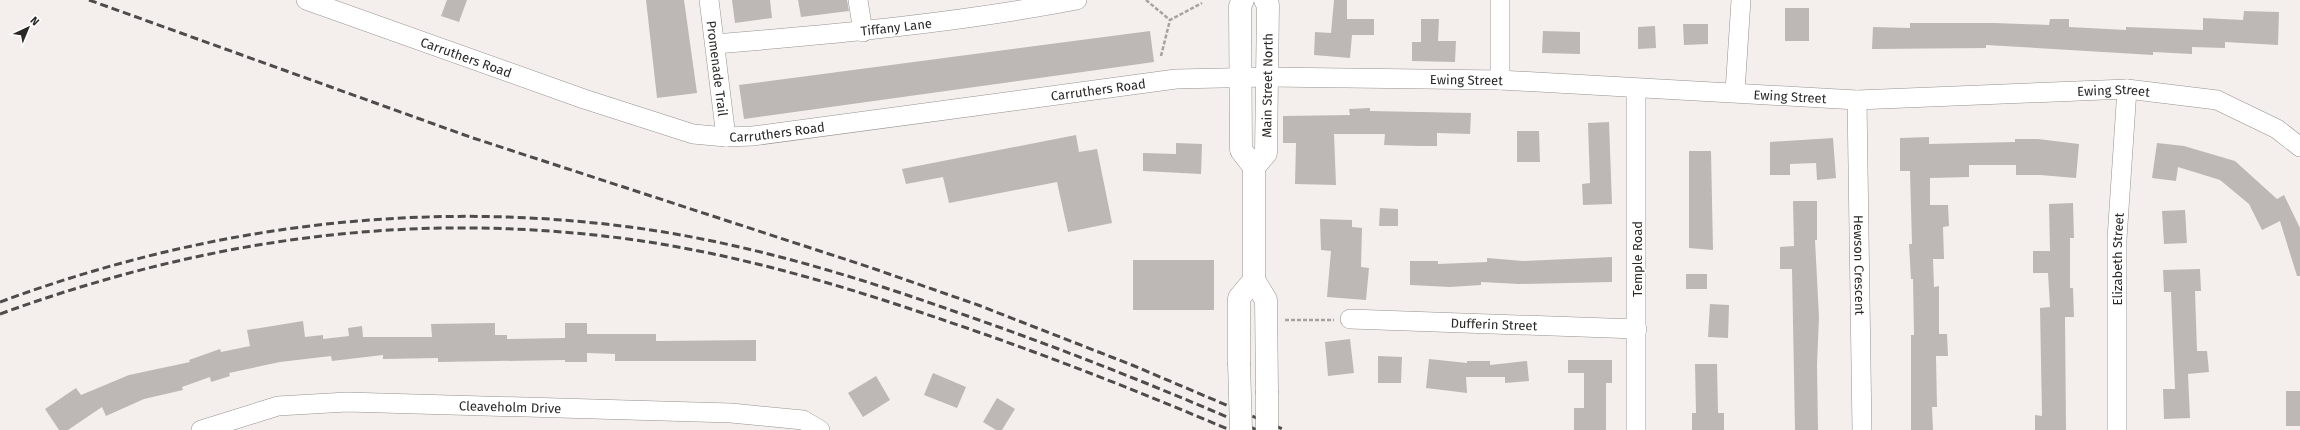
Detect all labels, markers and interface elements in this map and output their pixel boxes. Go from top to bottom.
north arrow [8,8,48,48]
text: N [27,14,42,28]
street label: Tiffany Lane [860,15,933,38]
street label: Promenade Trail [704,20,731,117]
street label: Main Street North [1259,33,1275,138]
street label: Carruthers Road [419,34,514,80]
street label: Ewing Street [1430,72,1504,88]
street label: Carruthers Road [1050,76,1147,103]
street label: Ewing Street [2077,82,2151,99]
street label: Ewing Street [1753,87,1827,106]
street label: Carruthers Road [729,119,825,144]
street label: Elizabeth Street [2109,212,2126,305]
street label: Hewson Crescent [1851,215,1868,316]
street label: Temple Road [1630,221,1645,297]
street label: Dufferin Street [1450,315,1538,333]
street label: Cleaveholm Drive [459,398,562,416]

